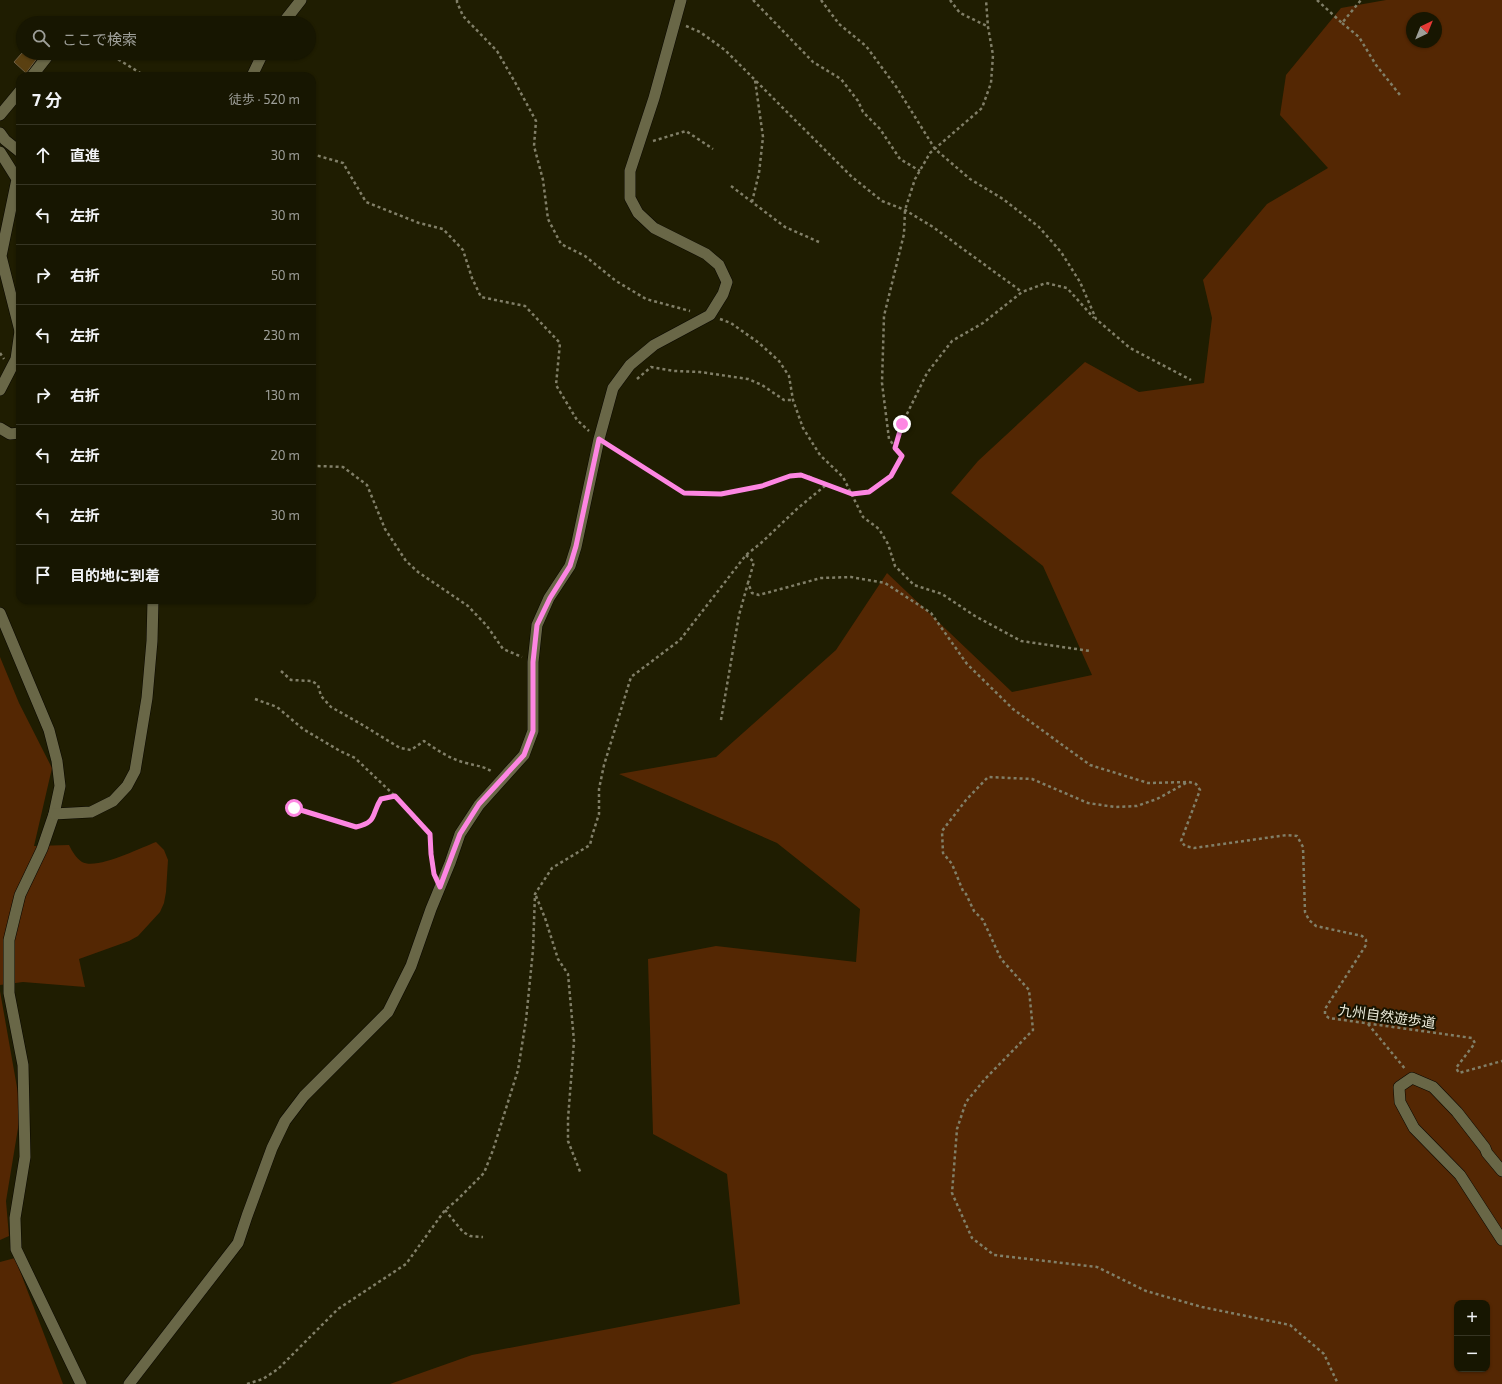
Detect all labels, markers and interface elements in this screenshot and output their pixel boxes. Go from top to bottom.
north arrow [1406,12,1442,48]
search box [16,16,316,60]
icon: search [30,27,52,49]
text: ここで検索 [62,30,137,48]
text: 7 分 [32,89,62,109]
text: 徒歩 · 520 m [229,91,300,107]
icon: ahead [32,144,54,166]
text: 直進 [70,146,100,164]
text: 30 m [271,147,300,163]
icon: left [32,204,54,226]
text: 左折 [70,206,100,224]
text: 30 m [271,207,300,223]
icon: right [32,264,54,286]
text: 右折 [70,266,100,284]
text: 50 m [271,267,300,283]
icon: left [32,324,54,346]
text: 左折 [70,326,100,344]
text: 230 m [263,327,300,343]
icon: right [32,384,54,406]
text: 右折 [70,386,100,404]
text: 130 m [265,387,300,403]
route end [893,415,911,433]
icon: left [32,444,54,466]
text: 左折 [70,446,100,464]
text: 20 m [271,447,300,463]
icon: left [32,504,54,526]
text: 左折 [70,506,100,524]
text: 30 m [271,507,300,523]
icon: arrive [32,564,54,586]
text: 目的地に到着 [70,566,160,584]
route start [285,799,303,817]
street label: 九州自然遊歩道 [1337,1001,1437,1031]
map controls [1454,1300,1490,1372]
button: + [1454,1300,1490,1336]
button: − [1454,1336,1490,1372]

